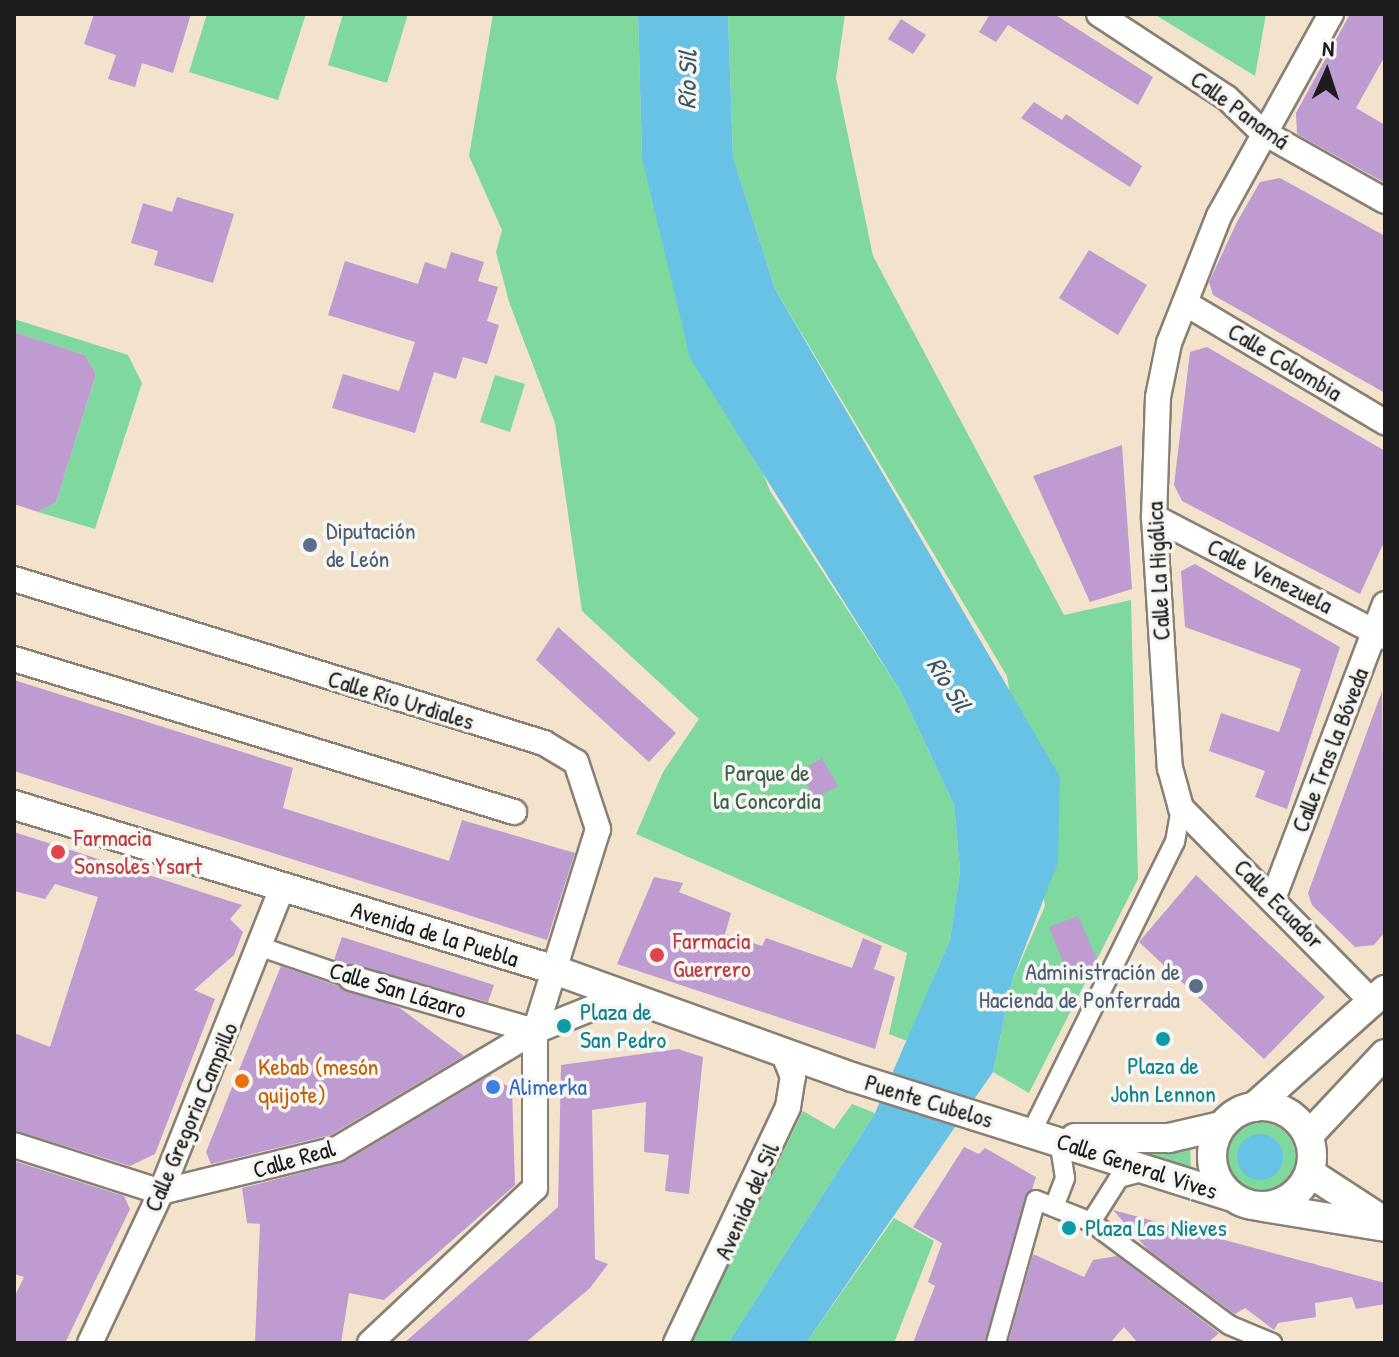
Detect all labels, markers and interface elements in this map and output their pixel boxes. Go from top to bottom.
north arrow [1287,32,1367,112]
text: N [1322,33,1335,63]
water label: Río Sil [671,50,703,110]
street label: Calle Panamá [1185,65,1295,155]
street label: Calle Colombia [1223,317,1347,407]
street label: Calle La Higálica [1140,501,1176,641]
place label: Diputación de León [326,517,416,573]
street label: Calle Venezuela [1203,532,1337,620]
marker: Diputación de León [301,536,319,554]
water label: Río Sil [920,651,978,717]
street label: Calle Río Urdiales [324,664,478,736]
street label: Calle Tras la Bóveda [1285,664,1375,836]
park label: Parque de la Concordia [713,759,821,815]
place label: Farmacia Sonsoles Ysart [74,824,202,880]
marker: Farmacia Sonsoles Ysart [49,843,67,861]
street label: Calle Ecuador [1228,853,1330,955]
street label: Avenida de la Puebla [348,895,522,973]
place label: Farmacia Guerrero [673,927,751,983]
marker: Farmacia Guerrero [648,946,666,964]
street label: Calle San Lázaro [326,956,470,1024]
place label: Administración de Hacienda de Ponferrada [979,958,1180,1014]
marker: Administración de Hacienda de Ponferrada [1187,977,1205,995]
place label: Plaza de San Pedro [580,998,666,1054]
marker: Plaza de San Pedro [555,1017,573,1035]
street label: Calle Gregoria Campillo [138,1018,244,1216]
marker: Plaza de John Lennon [1154,1030,1172,1048]
place label: Plaza de John Lennon [1110,1052,1216,1108]
place label: Kebab (mesón quijote) [258,1053,378,1109]
street label: Puente Cubelos [862,1068,996,1134]
marker: Kebab (mesón quijote) [233,1072,251,1090]
place label: Alimerka [509,1073,587,1101]
marker: Alimerka [484,1078,502,1096]
street label: Calle General Vives [1053,1126,1221,1206]
street label: Calle Real [250,1134,338,1184]
street label: Avenida del Sil [708,1138,786,1264]
place label: Plaza Las Nieves [1085,1214,1227,1242]
marker: Plaza Las Nieves [1060,1219,1078,1237]

